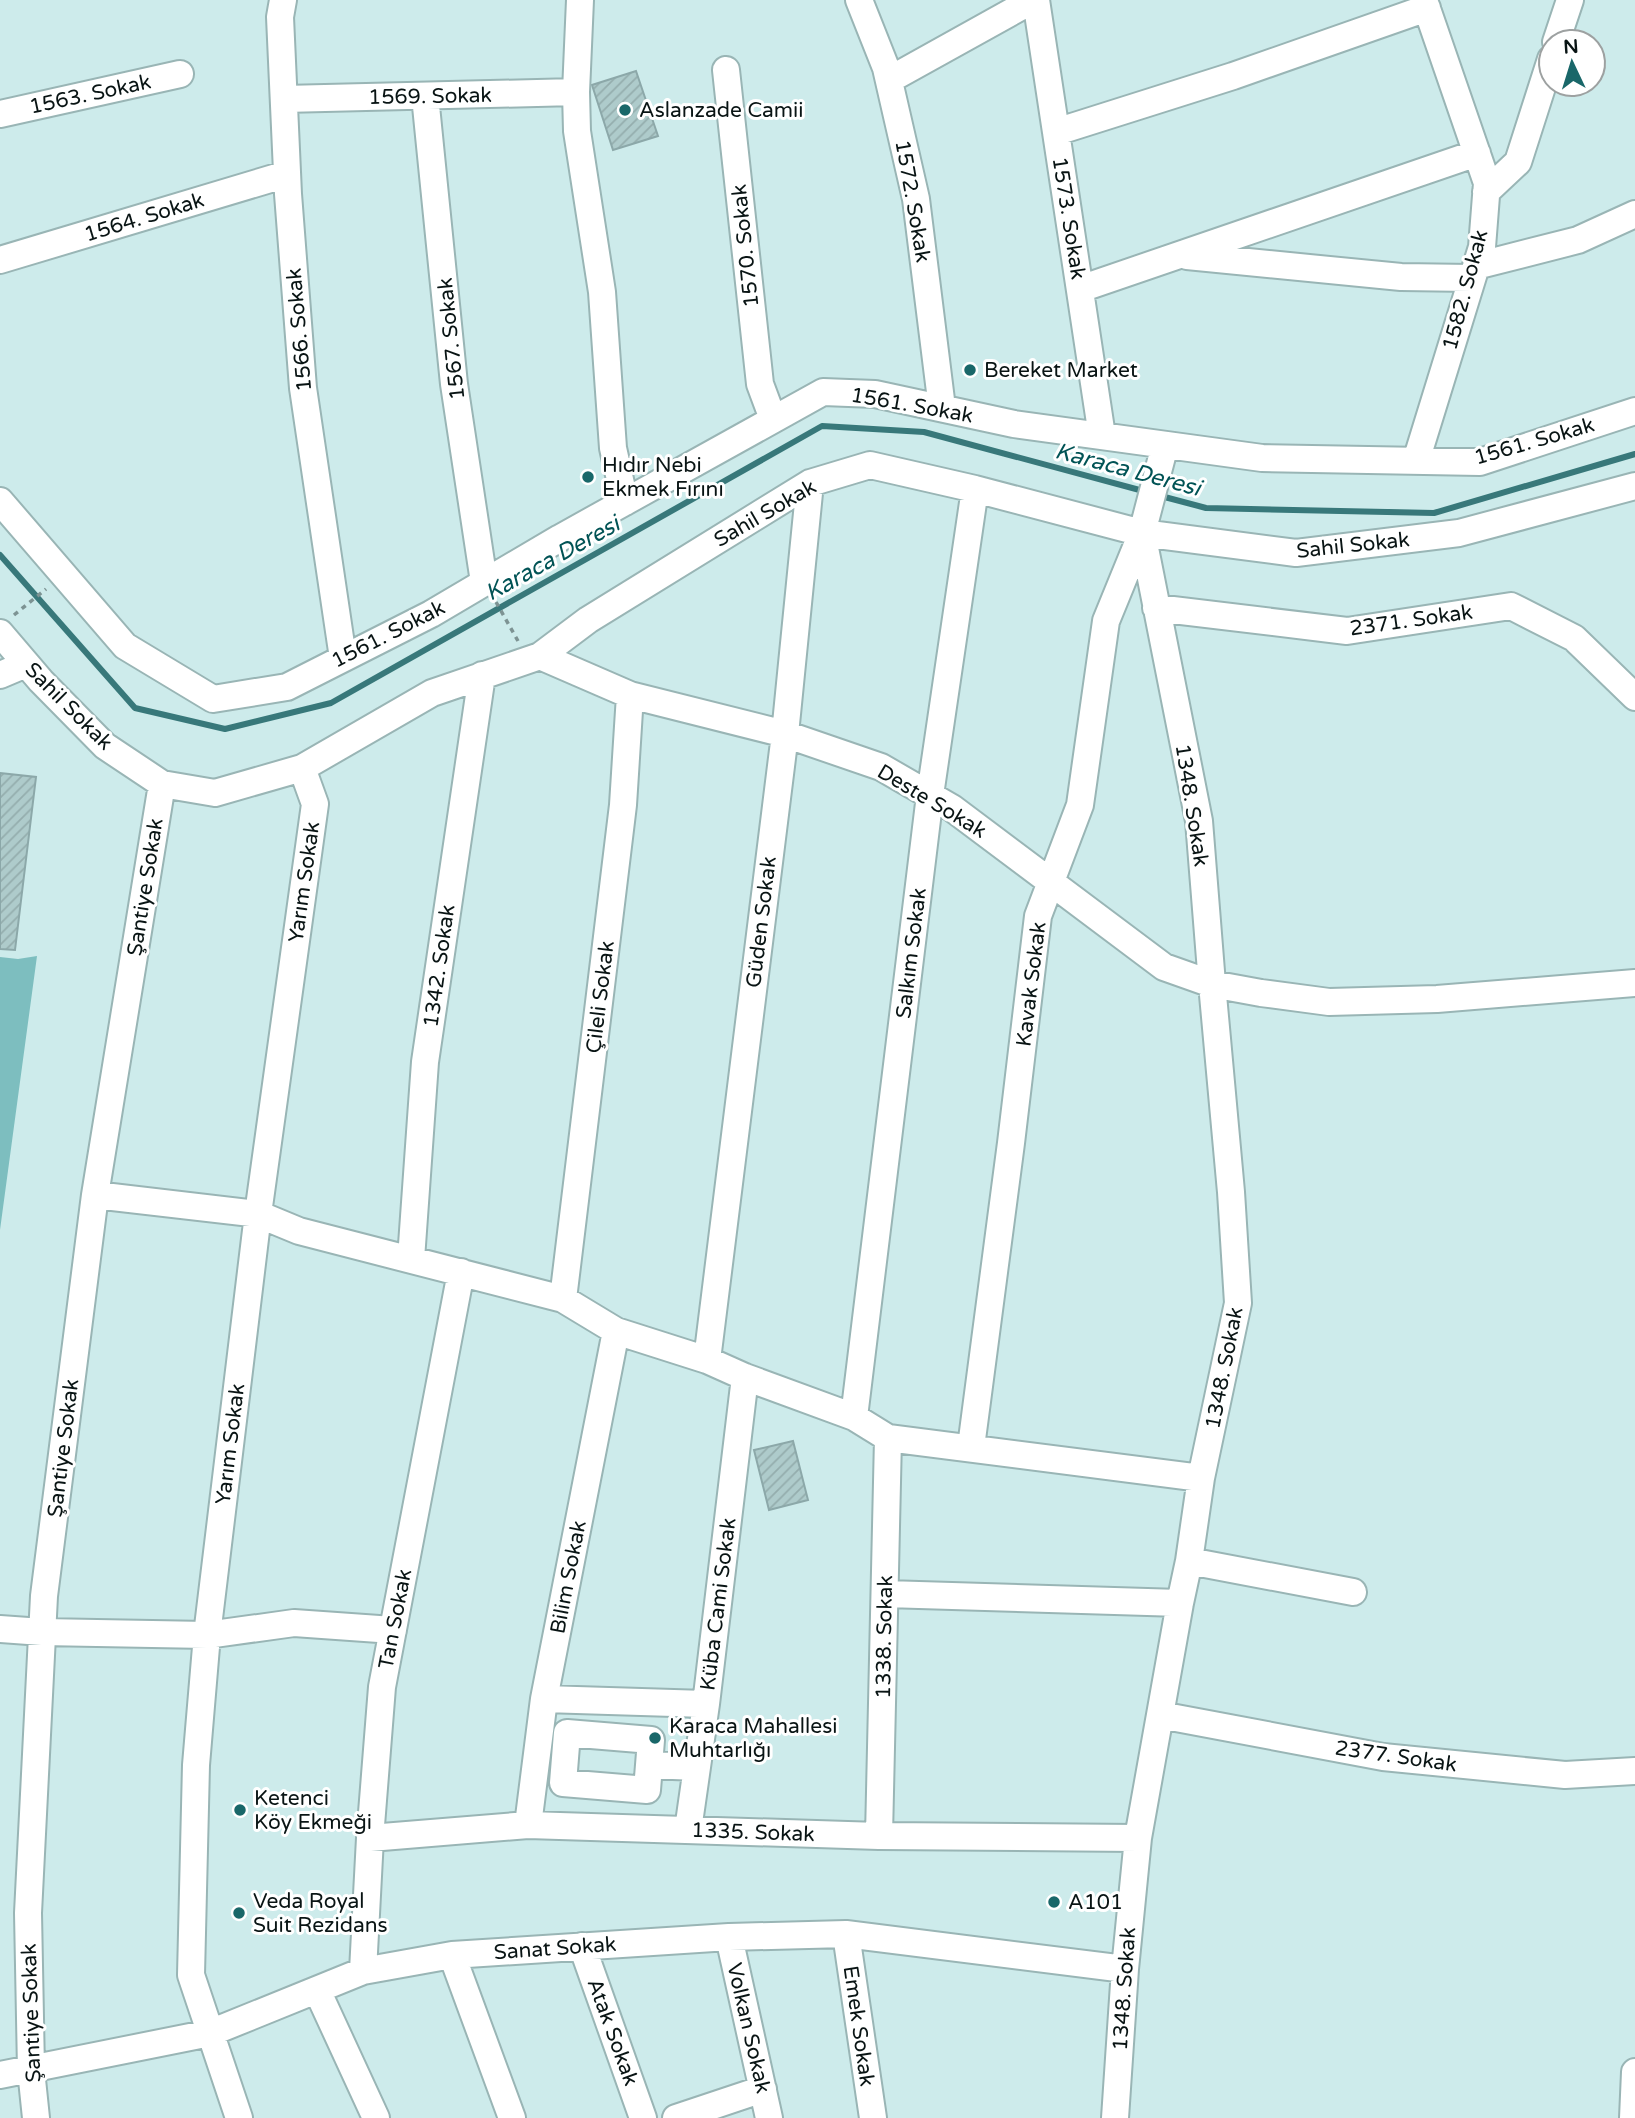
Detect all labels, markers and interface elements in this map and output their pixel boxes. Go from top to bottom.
north arrow [1537,28,1607,98]
text: N [1563,36,1579,59]
street label: 1563. Sokak [27,69,153,120]
street label: 1569. Sokak [368,83,492,110]
place label: Aslanzade Camii [639,98,804,123]
marker: Aslanzade Camii [617,102,633,118]
street label: 1572. Sokak [889,138,936,264]
street label: 1573. Sokak [1046,155,1091,281]
street label: 1570. Sokak [727,183,764,309]
street label: 1564. Sokak [81,187,207,248]
street label: 1582. Sokak [1437,227,1494,353]
street label: 1566. Sokak [282,267,317,393]
street label: 1567. Sokak [433,277,470,401]
place label: Bereket Market [984,358,1138,383]
marker: Bereket Market [962,362,978,378]
street label: 1561. Sokak [849,382,975,429]
street label: 1561. Sokak [1471,412,1597,471]
water label: Karaca Deresi [1052,437,1207,504]
place label: Hıdır Nebi Ekmek Fırını [602,453,724,502]
marker: Hıdır Nebi Ekmek Fırını [580,469,596,485]
street label: Sahil Sokak [710,474,821,553]
water label: Karaca Deresi [480,509,627,607]
street label: Sahil Sokak [1295,527,1411,564]
street label: 1561. Sokak [327,595,449,674]
street label: 2371. Sokak [1348,599,1474,641]
street label: Sahil Sokak [20,657,118,755]
street label: 1348. Sokak [1169,742,1214,868]
street label: Deste Sokak [873,759,991,844]
street label: Şantiye Sokak [122,816,169,958]
street label: Yarım Sokak [284,820,325,944]
street label: Güden Sokak [741,855,782,989]
street label: Salkım Sokak [891,886,932,1020]
street label: 1342. Sokak [418,903,460,1029]
street label: Kavak Sokak [1011,920,1052,1048]
street label: Çileli Sokak [581,939,620,1055]
street label: 1348. Sokak [1200,1305,1249,1431]
street label: Şantiye Sokak [43,1377,84,1519]
street label: Yarım Sokak [211,1382,250,1506]
street label: Küba Cami Sokak [695,1516,742,1692]
street label: Bilim Sokak [545,1518,592,1636]
street label: Tan Sokak [374,1567,417,1671]
street label: 1338. Sokak [871,1575,898,1699]
place label: Karaca Mahallesi Muhtarlığı [669,1714,838,1763]
marker: Karaca Mahallesi Muhtarlığı [647,1730,663,1746]
street label: 2377. Sokak [1333,1736,1458,1777]
place label: Ketenci Köy Ekmeği [254,1786,372,1835]
marker: Ketenci Köy Ekmeği [232,1802,248,1818]
street label: 1335. Sokak [691,1818,815,1847]
place label: Veda Royal Suit Rezidans [253,1889,388,1938]
place label: A101 [1068,1890,1123,1915]
marker: A101 [1046,1894,1062,1910]
marker: Veda Royal Suit Rezidans [231,1905,247,1921]
street label: 1348. Sokak [1108,1926,1141,2052]
street label: Sanat Sokak [493,1932,617,1965]
street label: Şantiye Sokak [17,1943,46,2083]
street label: Volkan Sokak [721,1961,776,2096]
street label: Emek Sokak [838,1964,879,2088]
street label: Atak Sokak [582,1975,643,2089]

